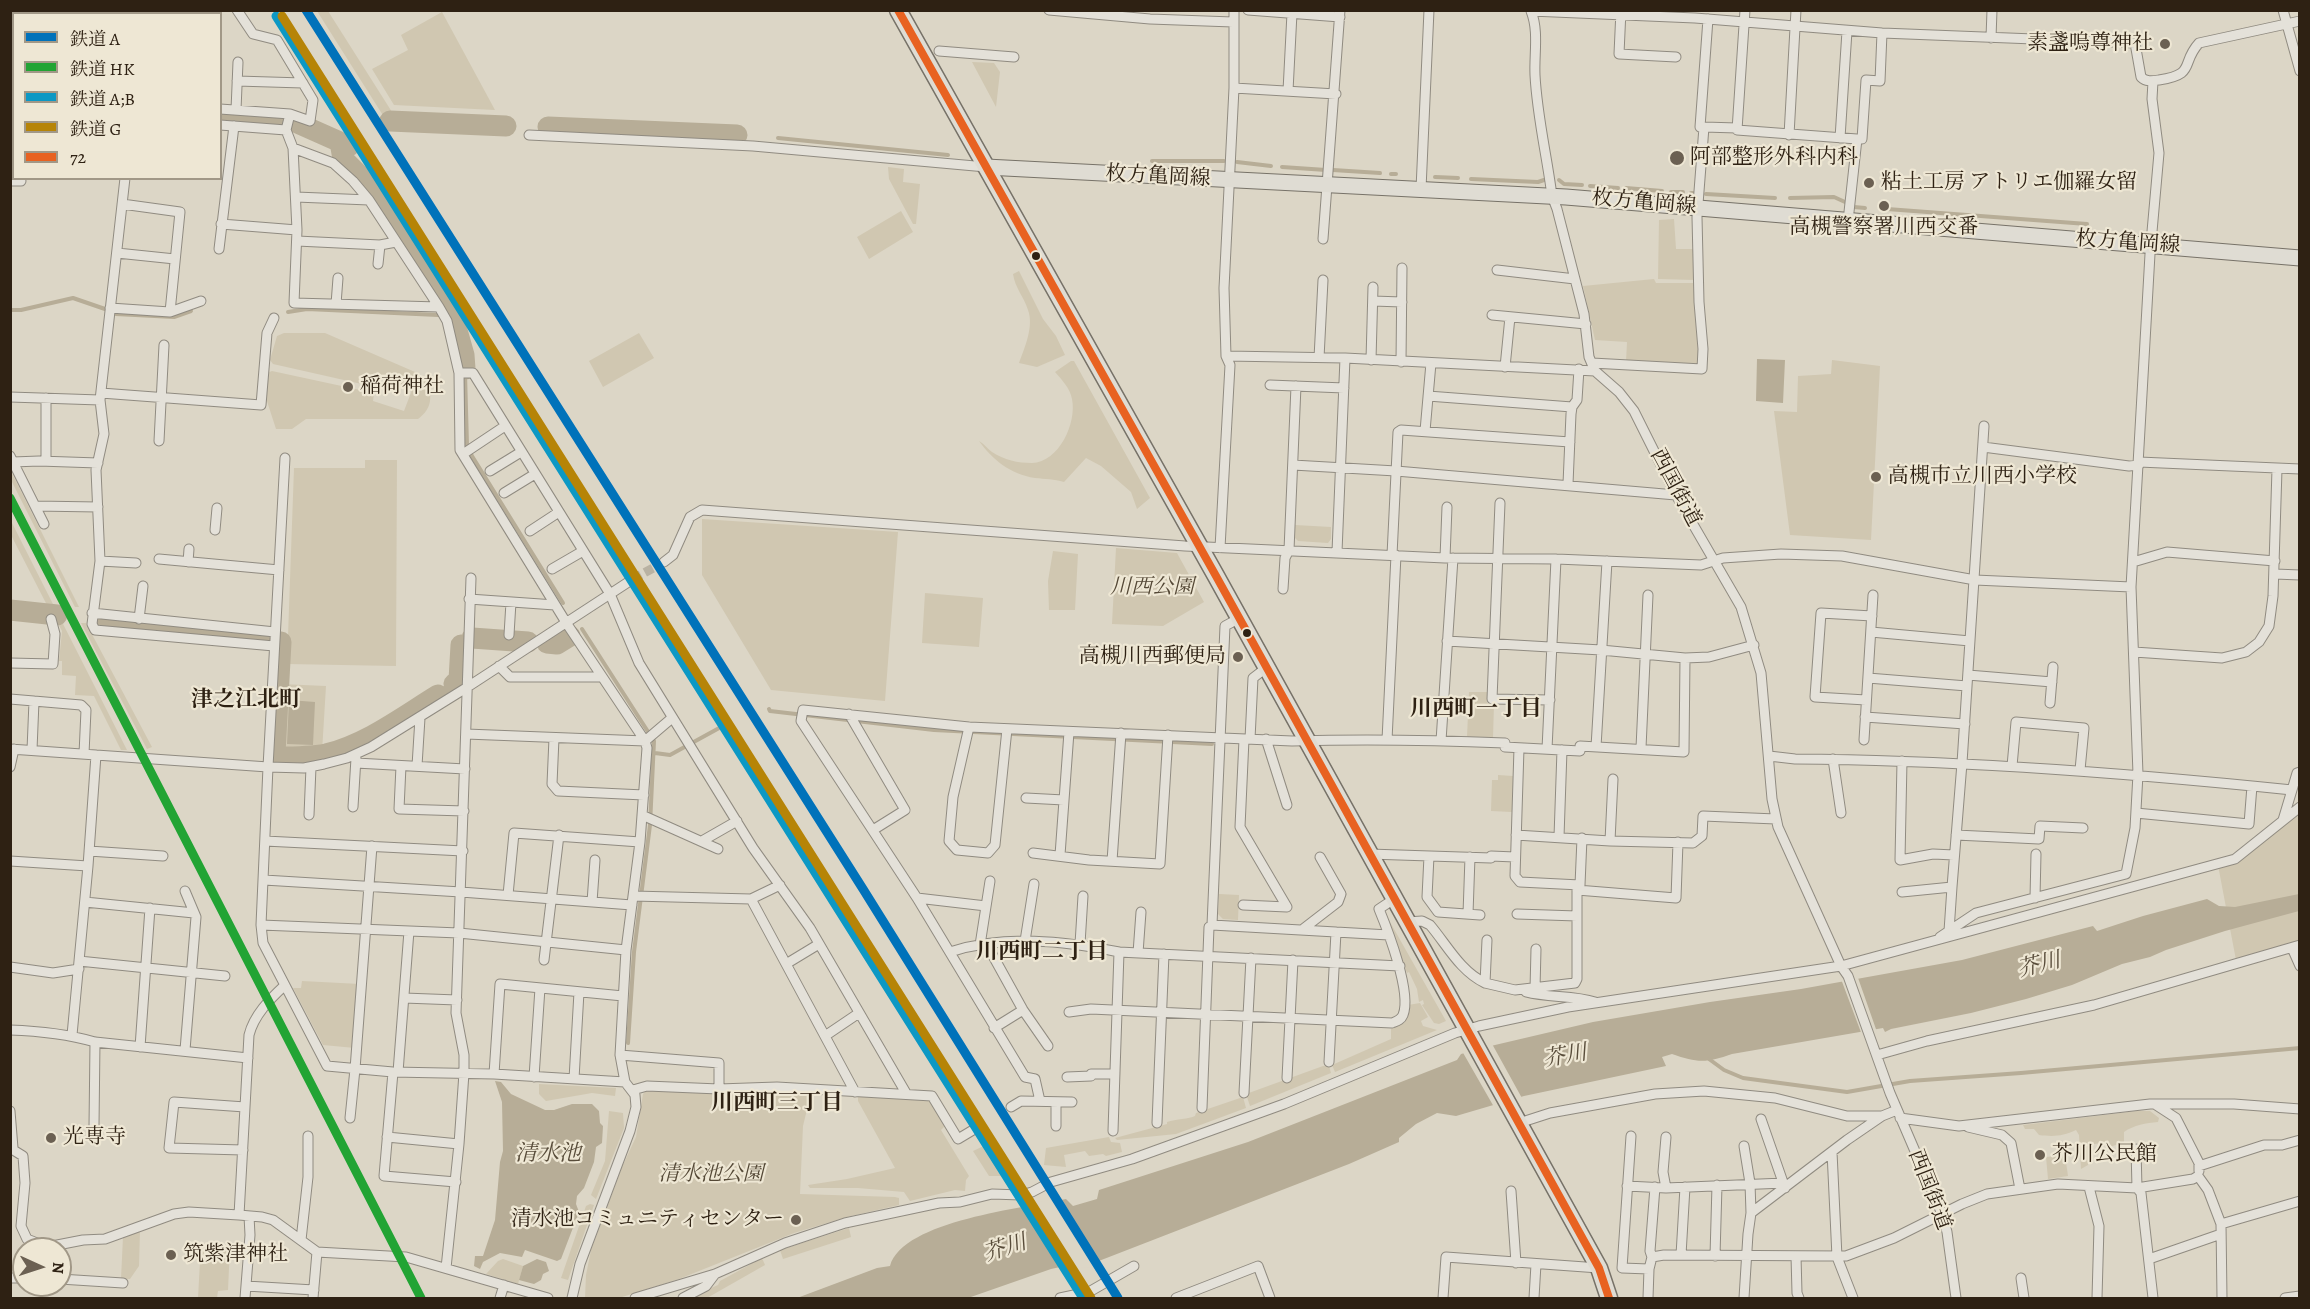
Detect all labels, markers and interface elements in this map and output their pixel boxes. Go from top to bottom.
legend [12,12,222,180]
text: 鉄道 A [70,27,120,51]
place label: 素盞嗚尊神社 [2027,31,2153,57]
marker: 素盞嗚尊神社 [2158,37,2172,51]
text: 鉄道 HK [70,57,134,81]
text: 鉄道 A;B [70,87,135,111]
text: 鉄道 G [70,117,122,141]
text: 72 [70,145,86,169]
place label: 阿部整形外科内科 [1690,145,1858,171]
marker: 阿部整形外科内科 [1668,149,1686,167]
street label: 枚方亀岡線 [1105,162,1211,192]
place label: 粘土工房 アトリエ伽羅女留 [1881,170,2137,196]
marker: 粘土工房 アトリエ伽羅女留 [1862,176,1876,190]
street label: 枚方亀岡線 [1591,186,1697,220]
marker: 高槻警察署川西交番 [1877,199,1891,213]
place label: 高槻警察署川西交番 [1790,215,1978,241]
street label: 枚方亀岡線 [2075,227,2181,259]
unlabelled marker [1030,250,1042,262]
place label: 稲荷神社 [360,374,444,400]
marker: 稲荷神社 [341,380,355,394]
street label: 西国街道 [1644,445,1706,531]
place label: 高槻市立川西小学校 [1888,464,2077,490]
marker: 高槻市立川西小学校 [1869,470,1883,484]
park label: 川西公園 [1110,575,1194,601]
unlabelled marker [1241,627,1253,639]
place label: 高槻川西郵便局 [1079,644,1226,670]
marker: 高槻川西郵便局 [1231,650,1245,664]
district label: 津之江北町 [191,688,301,714]
district label: 川西町一丁目 [1410,697,1542,723]
district label: 川西町二丁目 [976,940,1108,966]
water label: 芥川 [2014,948,2064,984]
water label: 芥川 [1541,1040,1589,1074]
district label: 川西町三丁目 [711,1091,843,1117]
place label: 光専寺 [63,1125,126,1151]
marker: 光専寺 [44,1131,58,1145]
water label: 清水池 [515,1142,581,1168]
place label: 芥川公民館 [2052,1142,2157,1168]
street label: 西国街道 [1902,1146,1956,1234]
marker: 芥川公民館 [2033,1148,2047,1162]
park label: 清水池公園 [659,1162,763,1188]
place label: 清水池コミュニティセンター [511,1207,784,1233]
marker: 清水池コミュニティセンター [789,1213,803,1227]
water label: 芥川 [980,1230,1030,1268]
north arrow [12,1237,72,1297]
place label: 筑紫津神社 [183,1242,288,1268]
marker: 筑紫津神社 [164,1248,178,1262]
text: N [47,1261,69,1274]

